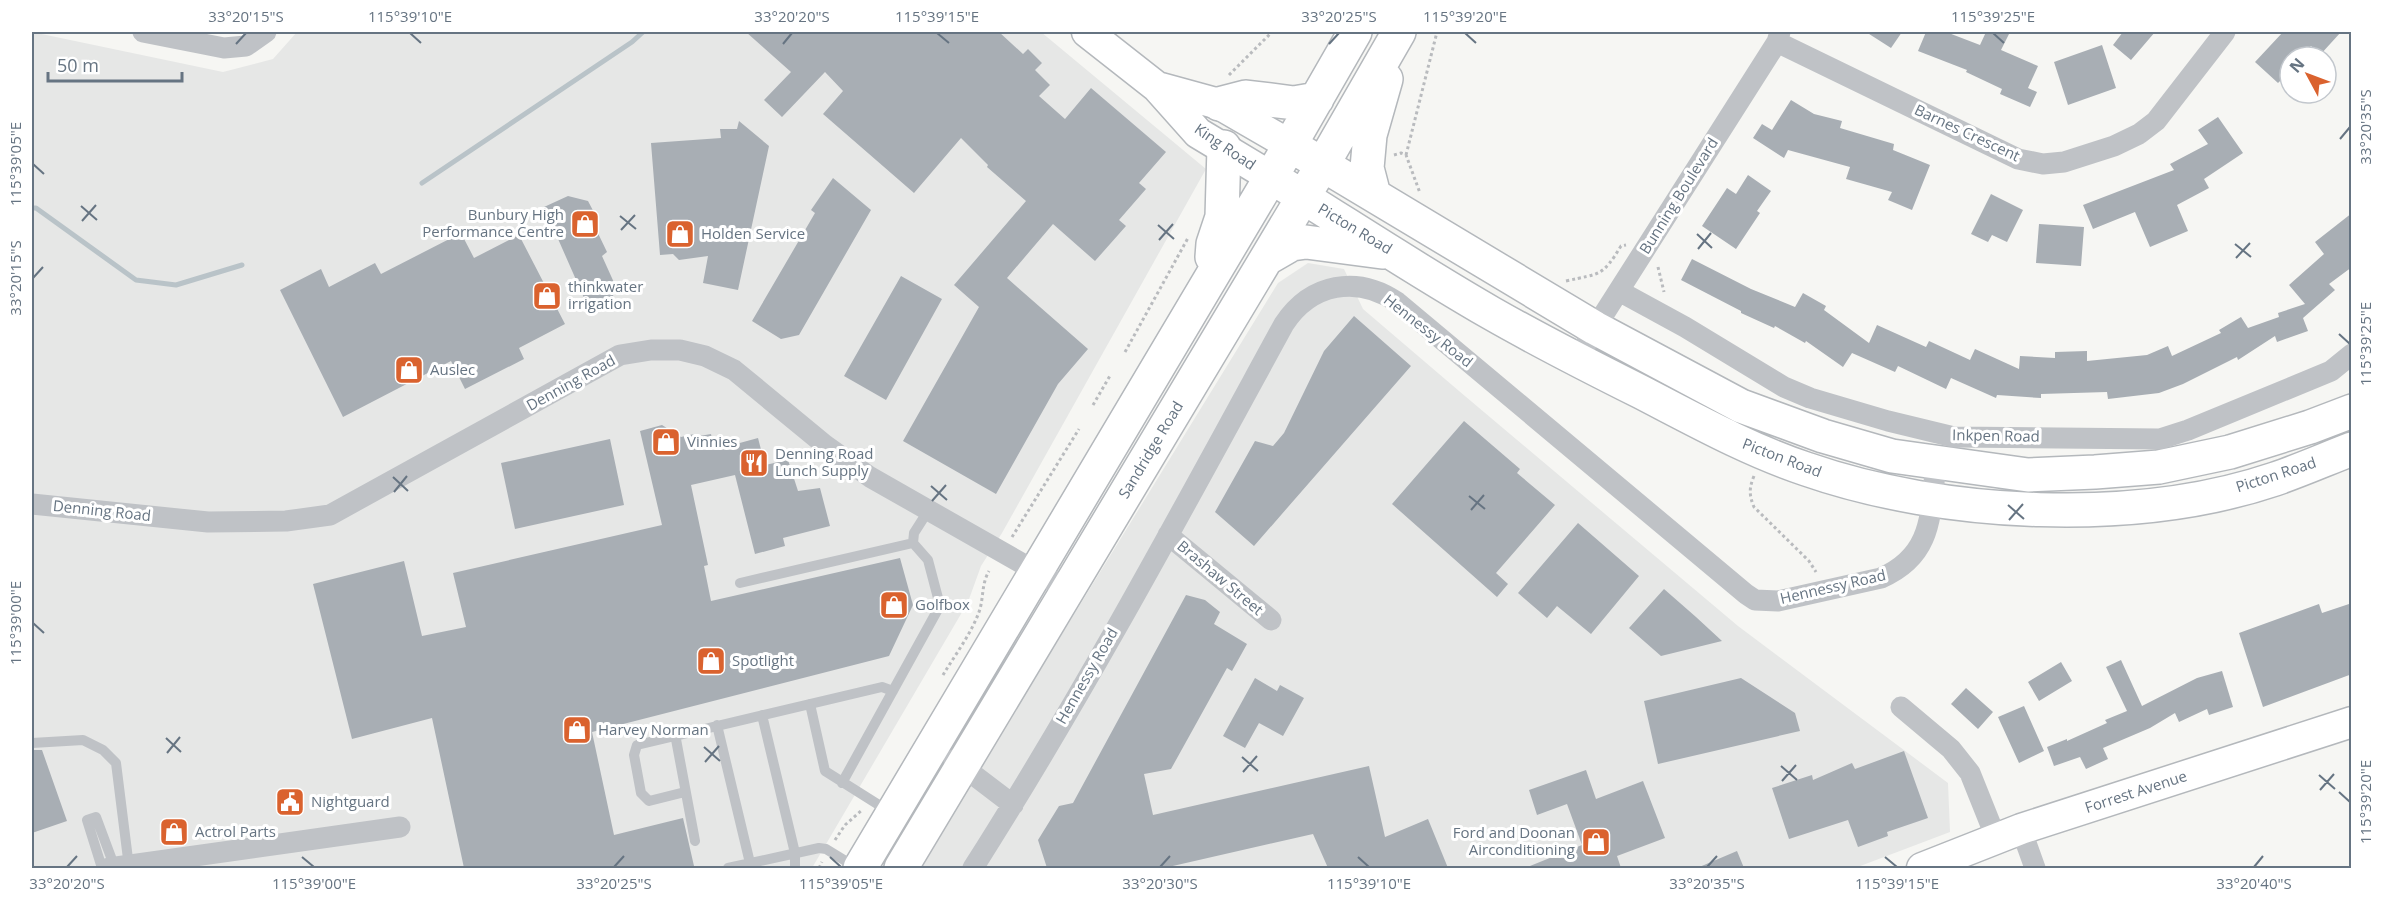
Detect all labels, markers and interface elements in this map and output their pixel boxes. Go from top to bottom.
text: 33°20'15"S [208,6,284,26]
text: 115°39'10"E [368,6,452,26]
text: 33°20'20"S [754,6,830,26]
text: 115°39'15"E [895,6,979,26]
text: 33°20'25"S [1301,6,1377,26]
text: 115°39'20"E [1423,6,1507,26]
text: 115°39'25"E [1951,6,2035,26]
scale bar [48,45,182,83]
north arrow [2278,45,2338,105]
text: 50 m [57,53,99,77]
text: N [2284,53,2309,77]
text: 33°20'35"S [2355,89,2375,165]
street label: Barnes Crescent [1911,99,2023,165]
street label: King Road [1191,118,1260,174]
text: 115°39'05"E [5,122,25,206]
street label: Bunning Boulevard [1634,134,1722,257]
street label: Picton Road [1315,198,1396,258]
place label: Bunbury High Performance Centre [422,204,564,241]
shop icon: Bunbury High Performance Centre [569,208,601,240]
shop icon: Holden Service [664,218,696,250]
place label: Holden Service [701,223,805,243]
text: 33°20'15"S [5,240,25,316]
place label: thinkwater irrigation [568,276,643,313]
shop icon: thinkwater irrigation [531,280,563,312]
street label: Hennessy Road [1380,289,1477,371]
text: 115°39'25"E [2355,302,2375,386]
street label: Denning Road [523,349,618,415]
shop icon: Auslec [393,354,425,386]
place label: Auslec [430,359,475,379]
street label: Sandridge Road [1113,397,1187,502]
street label: Inkpen Road [1952,424,2040,446]
shop icon: Vinnies [650,426,682,458]
place label: Vinnies [687,431,738,451]
street label: Picton Road [1740,433,1825,481]
place label: Denning Road Lunch Supply [775,443,874,480]
restaurant icon: Denning Road Lunch Supply [738,447,770,479]
street label: Picton Road [2233,452,2318,496]
street label: Denning Road [52,495,152,525]
street label: Brashaw Street [1174,535,1268,619]
street label: Hennessy Road [1778,564,1888,608]
text: 115°39'00"E [5,581,25,665]
shop icon: Golfbox [878,589,910,621]
place label: Golfbox [915,594,970,614]
street label: Hennessy Road [1051,624,1122,727]
shop icon: Spotlight [695,645,727,677]
place label: Spotlight [732,650,794,670]
shop icon: Harvey Norman [561,714,593,746]
place label: Harvey Norman [598,719,709,739]
text: 115°39'20"E [2355,760,2375,844]
street label: Forrest Avenue [2082,765,2189,817]
public building icon: Nightguard [274,786,306,818]
place label: Nightguard [311,791,390,811]
shop icon: Actrol Parts [158,816,190,848]
place label: Actrol Parts [195,821,276,841]
place label: Ford and Doonan Airconditioning [1453,822,1575,859]
shop icon: Ford and Doonan Airconditioning [1580,826,1612,858]
text: 33°20'20"S [29,873,105,893]
text: 115°39'00"E [272,873,356,893]
text: 33°20'25"S [576,873,652,893]
text: 115°39'05"E [799,873,883,893]
text: 33°20'30"S [1122,873,1198,893]
text: 115°39'10"E [1327,873,1411,893]
text: 33°20'35"S [1669,873,1745,893]
text: 115°39'15"E [1855,873,1939,893]
text: 33°20'40"S [2216,873,2292,893]

